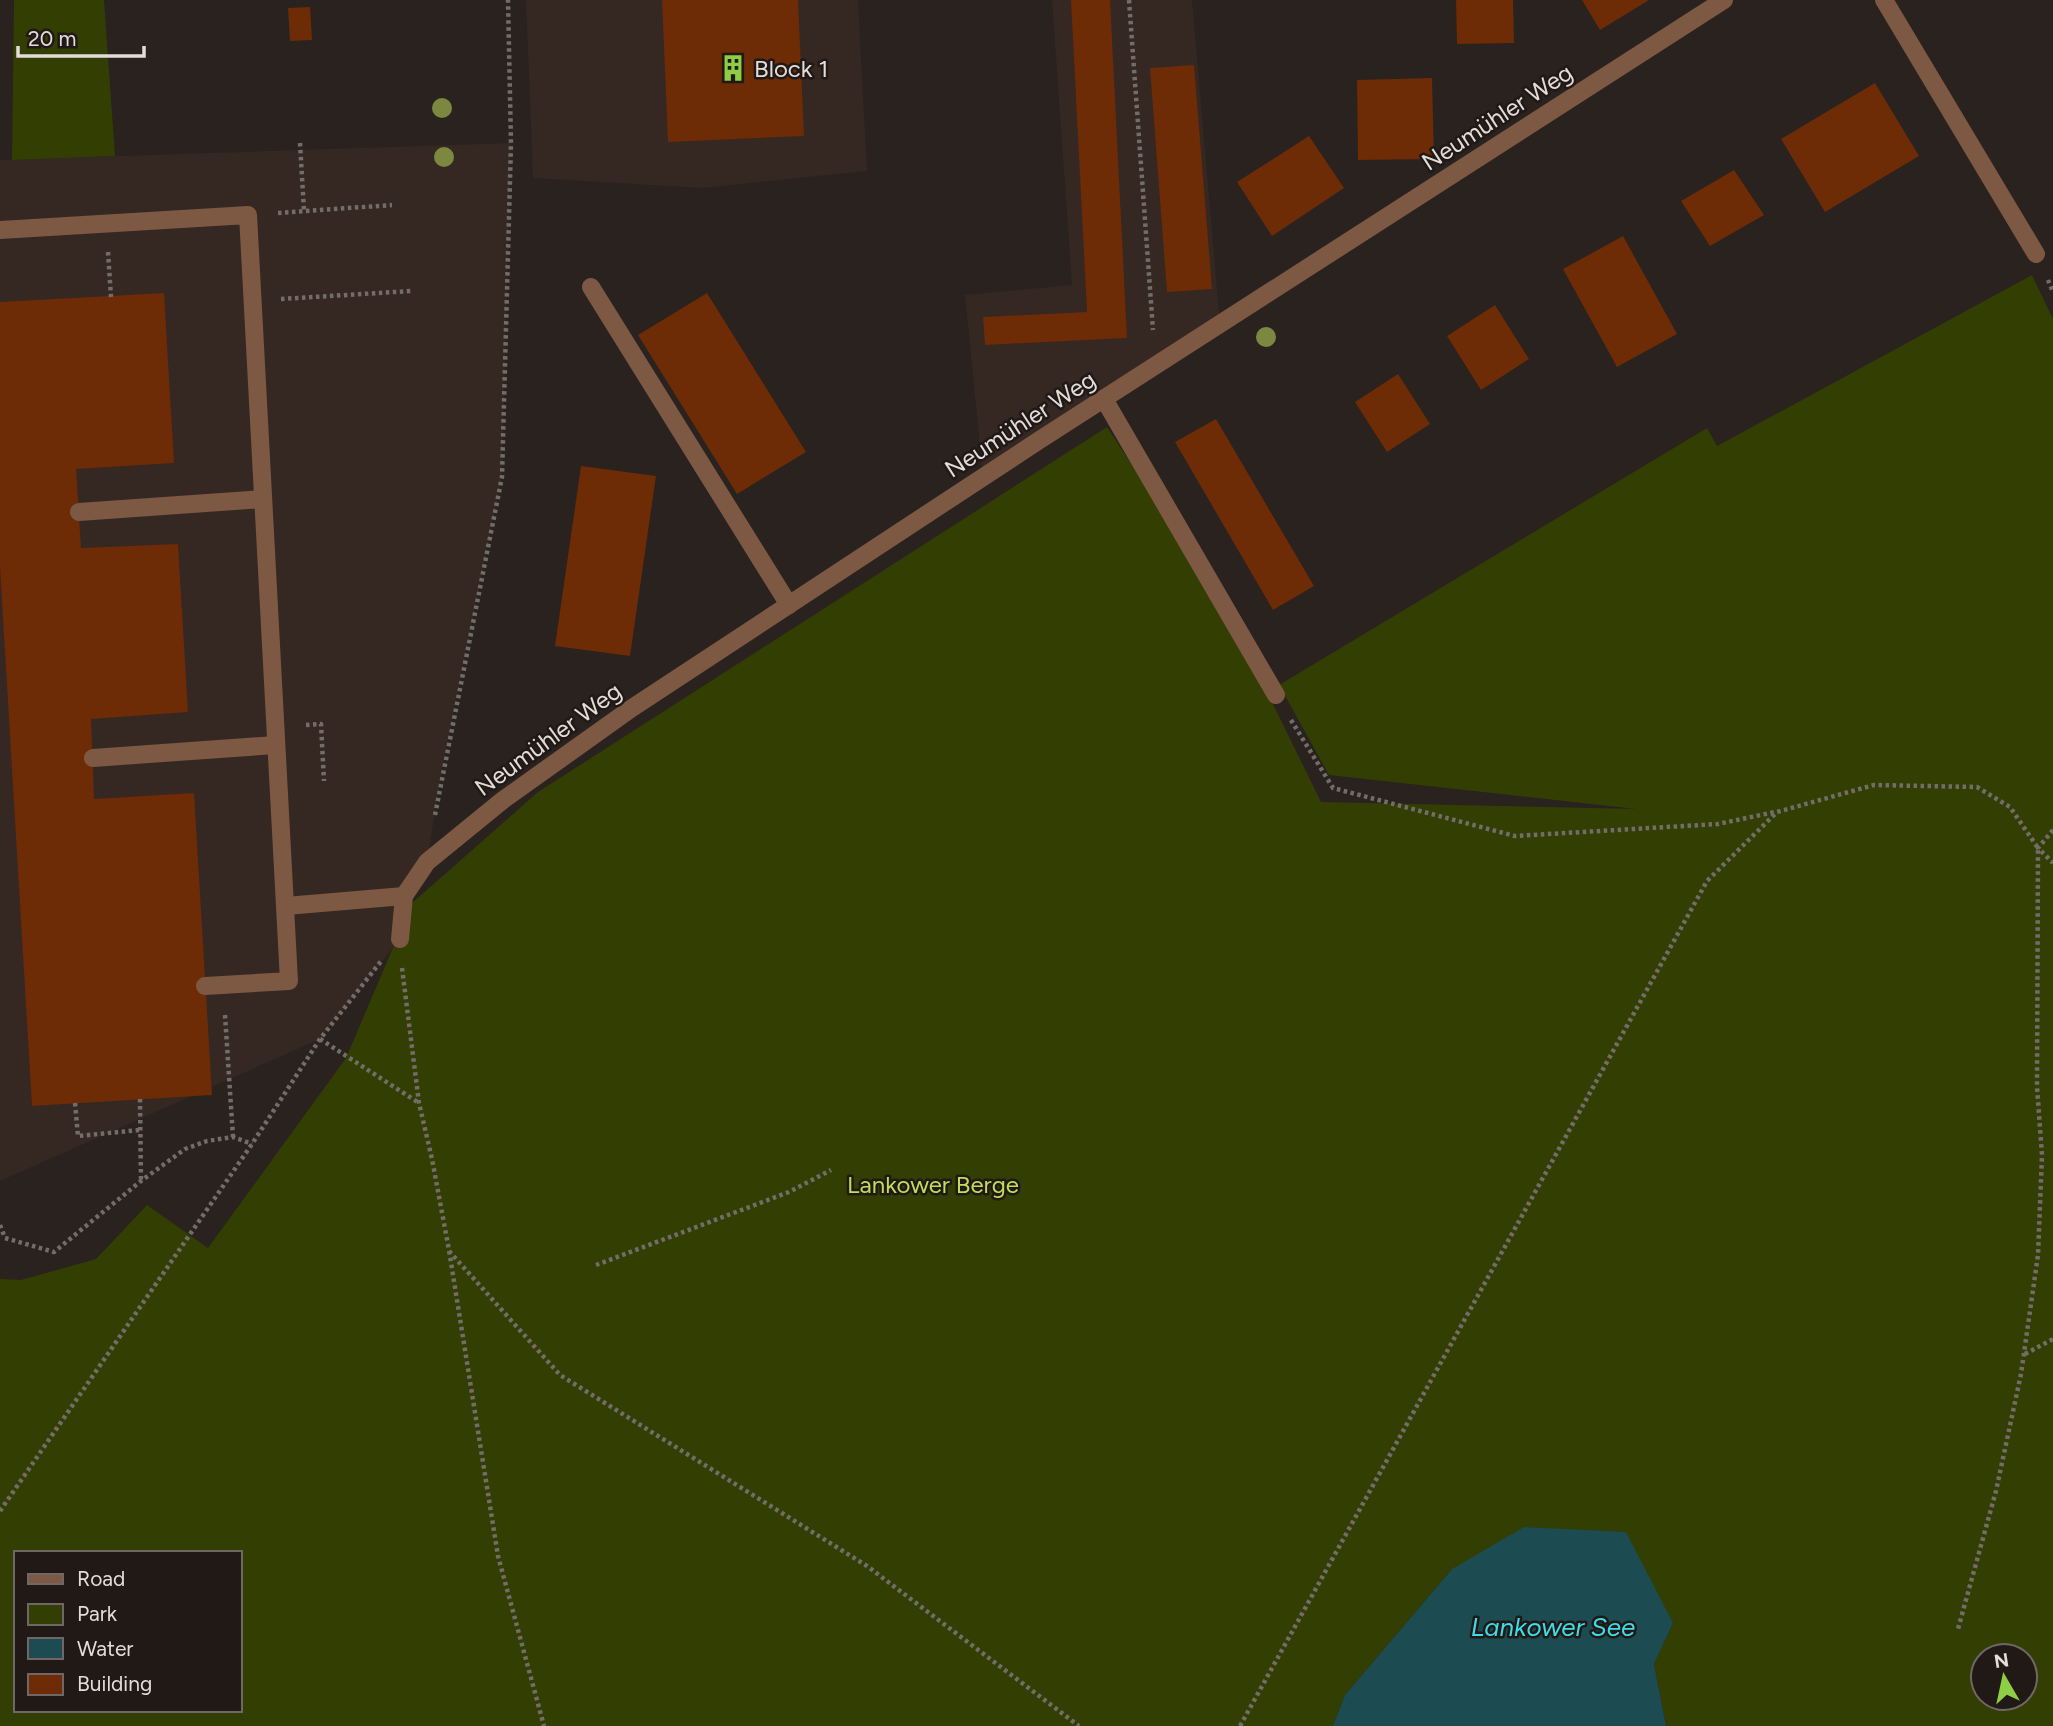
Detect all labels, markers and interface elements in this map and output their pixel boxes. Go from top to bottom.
scale bar [18,14,144,58]
text: 20 m [28,26,76,51]
building icon: Block 1 [718,53,748,83]
place label: Block 1 [754,54,828,83]
street label: Neumühler Weg [1416,57,1578,177]
street label: Neumühler Weg [939,364,1101,484]
street label: Neumühler Weg [469,676,627,802]
park label: Lankower Berge [847,1170,1019,1199]
legend [14,1551,242,1712]
text: Road [77,1566,125,1591]
text: Park [77,1601,118,1626]
water label: Lankower See [1471,1611,1635,1643]
text: Water [77,1636,133,1661]
north arrow [1969,1642,2039,1712]
text: N [1992,1648,2010,1673]
text: Building [77,1671,152,1696]

